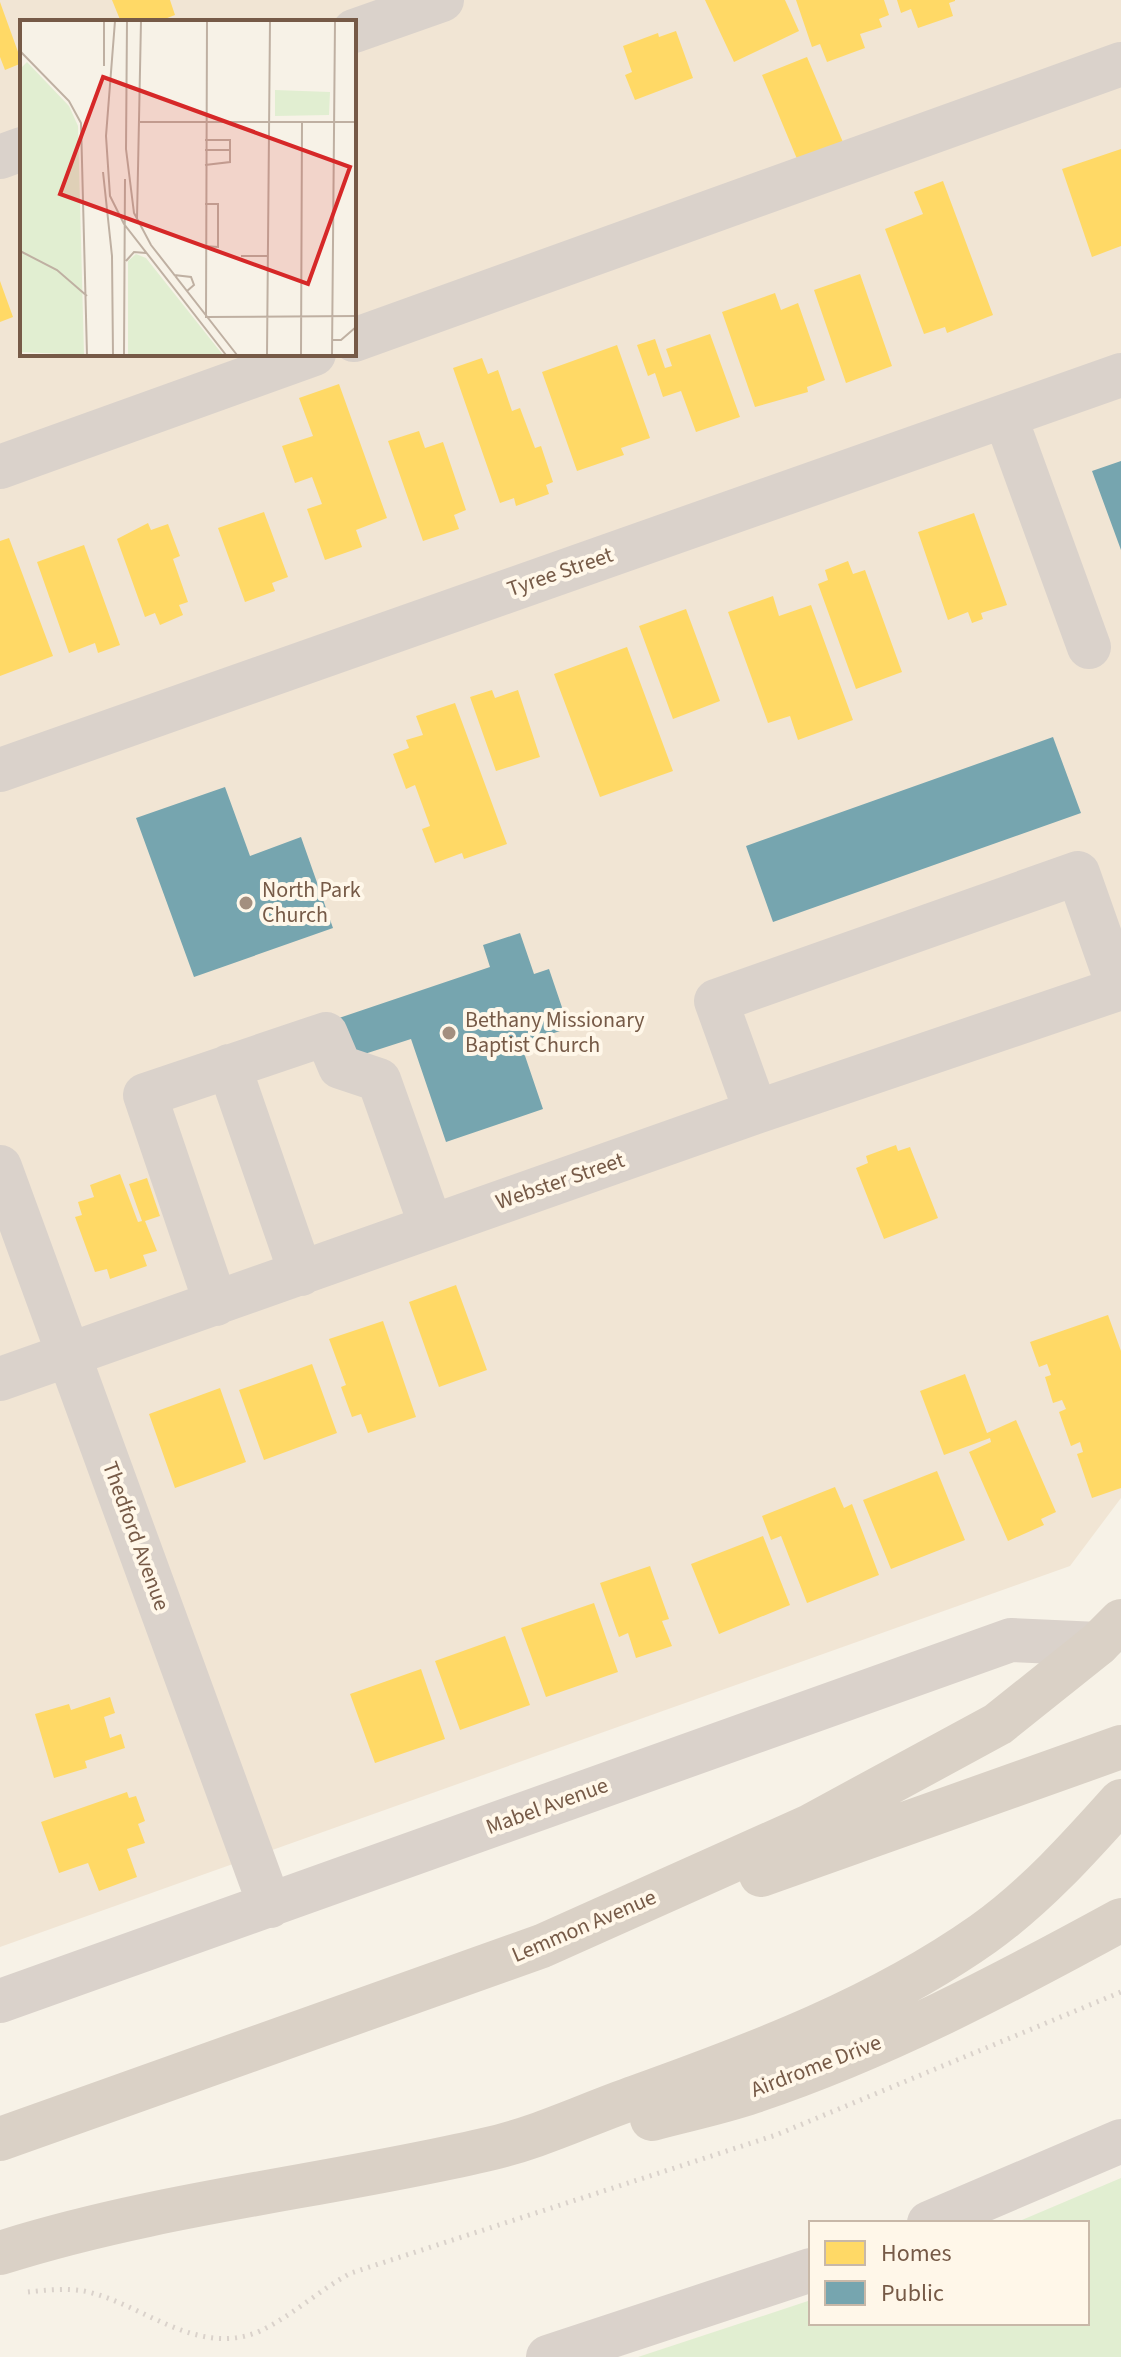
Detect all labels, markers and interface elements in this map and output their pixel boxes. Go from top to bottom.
inset map [20,20,356,356]
street label: Tyree Street [503,539,618,605]
place label: North Park Church [262,874,361,931]
marker: North Park Church [237,894,255,912]
place label: Bethany Missionary Baptist Church [465,1004,645,1061]
marker: Bethany Missionary Baptist Church [440,1024,458,1042]
street label: Webster Street [491,1144,629,1218]
street label: Thedford Avenue [94,1457,178,1615]
street label: Mabel Avenue [481,1769,613,1843]
street label: Lemmon Avenue [507,1881,661,1971]
street label: Airdrome Drive [746,2026,886,2106]
legend [809,2221,1089,2325]
text: Homes [881,2236,952,2271]
text: Public [881,2276,944,2311]

